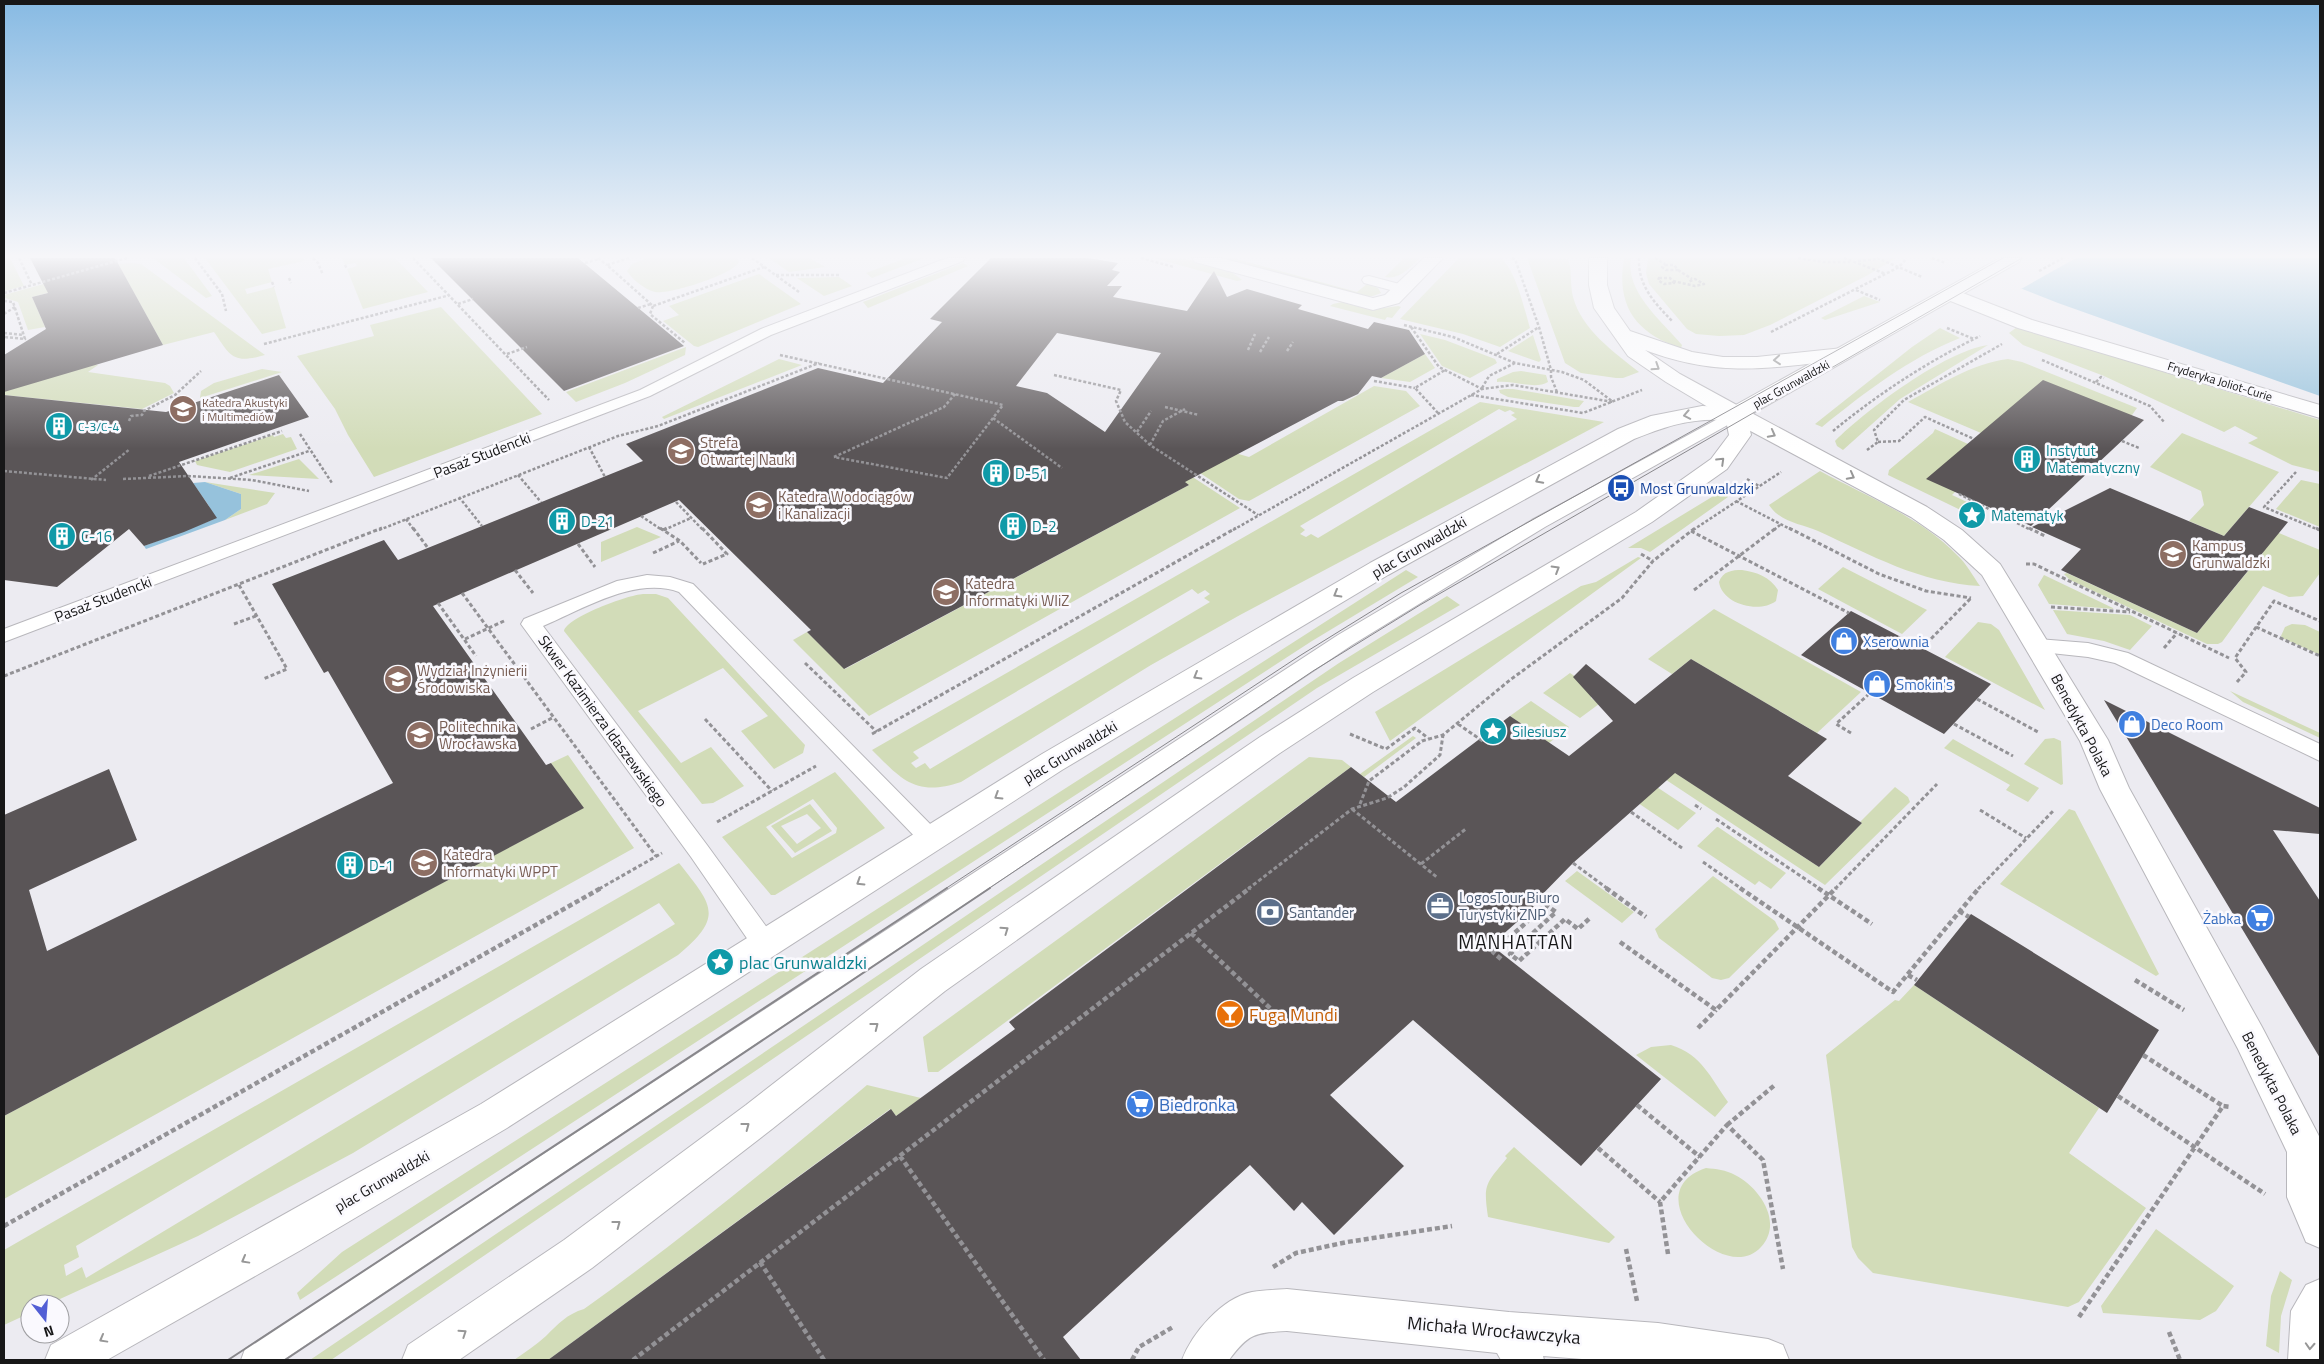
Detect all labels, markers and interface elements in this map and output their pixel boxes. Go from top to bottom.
one-way arrow [1773,354,1781,365]
street label: plac Grunwaldzki [1749,355,1833,413]
street label: Fryderyka Joliot-Curie [2165,356,2275,406]
one-way arrow [1650,361,1659,370]
place label: Katedra Akustyki i Multimediów [202,393,288,426]
school or university icon: Katedra Akustyki i Multimediów [168,394,198,424]
one-way arrow [1683,410,1692,420]
building icon: C-3/C-4 [44,411,74,441]
place label: C-3/C-4 [78,417,119,436]
street label: Pasaż Studencki [430,426,534,484]
one-way arrow [1766,428,1775,438]
place label: Strefa Otwartej Nauki [700,431,795,471]
school or university icon: Strefa Otwartej Nauki [666,436,696,466]
place label: Instytut Matematyczny [2046,439,2140,479]
building icon: Instytut Matematyczny [2012,444,2042,474]
building icon: D-51 [981,458,1011,488]
one-way arrow [1715,458,1724,467]
place label: D-51 [1015,462,1048,485]
one-way arrow [1845,470,1854,480]
bus stop icon: Most Grunwaldzki [1606,473,1636,503]
one-way arrow [1536,474,1545,484]
place label: Most Grunwaldzki [1640,477,1754,500]
place label: Katedra Wodociągów i Kanalizacji [778,485,912,525]
school or university icon: Katedra Wodociągów i Kanalizacji [744,490,774,520]
place icon: Matematyk [1957,500,1987,530]
place label: Matematyk [1991,504,2064,527]
building icon: D-21 [547,506,577,536]
place label: D-21 [581,510,614,533]
street label: plac Grunwaldzki [1367,510,1471,584]
building icon: D-2 [998,511,1028,541]
place label: D-2 [1032,515,1057,538]
building icon: C-16 [47,521,77,551]
place label: C-16 [81,525,112,548]
place label: Kampus Grunwaldzki [2192,534,2270,574]
school or university icon: Kampus Grunwaldzki [2158,539,2188,569]
one-way arrow [1550,565,1559,575]
street label: Pasaż Studencki [51,570,155,628]
place label: Katedra Informatyki WIiZ [965,572,1069,612]
school or university icon: Katedra Informatyki WIiZ [931,577,961,607]
one-way arrow [1334,588,1343,598]
shop icon: Xserownia [1829,626,1859,656]
street label: Skwer Kazimierza Idaszewskiego [533,630,673,812]
place label: Xserownia [1863,630,1930,653]
place label: Wydział Inżynierii Środowiska [417,659,527,699]
school or university icon: Wydział Inżynierii Środowiska [383,664,413,694]
shop icon: Smokin's [1862,669,1892,699]
one-way arrow [1193,670,1202,680]
street label: Benedykta Polaka [2045,670,2119,781]
place label: Smokin's [1896,673,1953,696]
shop icon: Deco Room [2117,709,2147,739]
place label: Deco Room [2151,713,2223,736]
place label: Politechnika Wrocławska [439,715,517,755]
street label: plac Grunwaldzki [1018,715,1122,789]
place icon: Silesiusz [1478,716,1508,746]
school or university icon: Politechnika Wrocławska [405,720,435,750]
place label: Silesiusz [1512,720,1567,743]
one-way arrow [994,789,1003,799]
place label: Katedra Informatyki WPPT [443,843,558,883]
school or university icon: Katedra Informatyki WPPT [409,848,439,878]
building icon: D-1 [335,850,365,880]
place label: D-1 [369,854,394,877]
one-way arrow [856,876,865,886]
place label: LogosTour Biuro Turystyki ZNP [1459,886,1560,926]
office icon: LogosTour Biuro Turystyki ZNP [1425,891,1455,921]
bank icon: Santander [1255,897,1285,927]
place label: Santander [1289,901,1354,924]
supermarket icon: Żabka [2245,903,2275,933]
place label: Żabka [2203,907,2241,930]
one-way arrow [999,927,1009,936]
district label: MANHATTAN [1458,927,1574,956]
place icon: plac Grunwaldzki [705,947,735,977]
place label: plac Grunwaldzki [739,949,867,976]
bar icon: Fuga Mundi [1215,999,1245,1029]
place label: Fuga Mundi [1249,1001,1338,1028]
one-way arrow [869,1024,878,1032]
street label: Benedykta Polaka [2236,1027,2308,1139]
supermarket icon: Biedronka [1125,1089,1155,1119]
place label: Biedronka [1159,1091,1235,1118]
one-way arrow [740,1123,750,1132]
street label: plac Grunwaldzki [330,1144,434,1218]
one-way arrow [611,1221,621,1230]
one-way arrow [241,1254,250,1264]
north arrow [20,1294,70,1344]
street label: Michała Wrocławczyka [1406,1309,1582,1351]
text: N [41,1320,57,1343]
one-way arrow [457,1330,467,1339]
one-way arrow [99,1333,108,1343]
one-way arrow [2304,1342,2315,1350]

